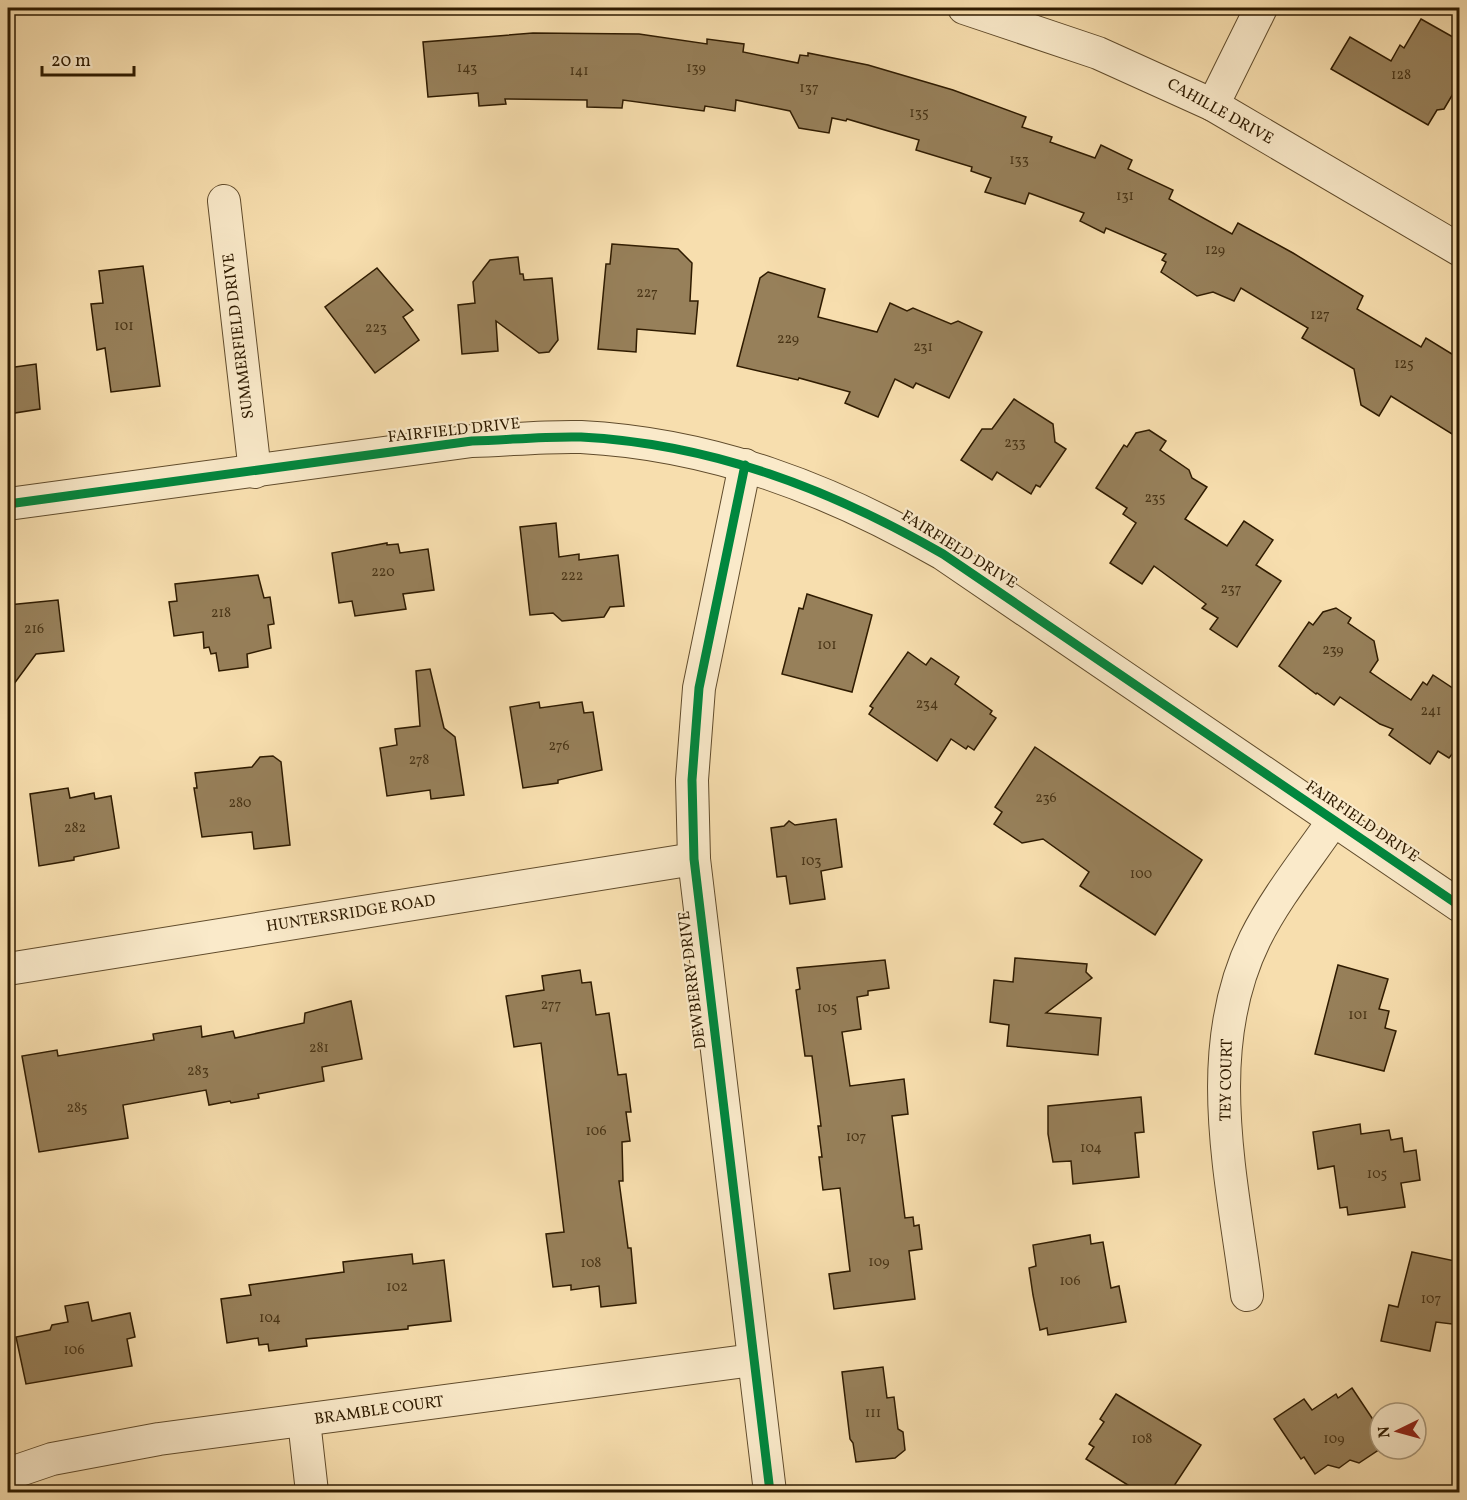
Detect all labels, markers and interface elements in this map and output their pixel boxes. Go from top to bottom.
scale bar [42,39,134,77]
text: 20 m [51,49,91,74]
house number: 143 [457,59,477,78]
house number: 139 [686,59,706,78]
house number: 141 [569,62,589,81]
house number: 128 [1391,66,1411,85]
street label: CAHILLE DRIVE [1163,74,1277,150]
house number: 137 [799,79,819,98]
house number: 135 [909,104,929,123]
house number: 133 [1009,151,1029,170]
house number: 131 [1116,187,1134,206]
house number: 129 [1205,241,1225,260]
street label: SUMMERFIELD DRIVE [218,252,260,420]
house number: 227 [636,284,658,303]
house number: 127 [1310,306,1330,325]
house number: 101 [114,317,134,336]
house number: 223 [365,319,387,338]
house number: 229 [777,330,799,349]
house number: 231 [913,338,933,357]
house number: 125 [1394,355,1414,374]
street label: FAIRFIELD DRIVE [387,413,521,449]
house number: 233 [1004,434,1026,453]
house number: 235 [1144,489,1166,508]
street label: FAIRFIELD DRIVE [897,505,1021,595]
house number: 220 [371,563,395,582]
house number: 222 [561,567,583,586]
house number: 237 [1220,580,1242,599]
house number: 218 [211,604,231,623]
house number: 216 [24,620,44,639]
house number: 101 [817,636,837,655]
house number: 239 [1322,641,1344,660]
house number: 234 [916,695,938,714]
house number: 241 [1421,702,1441,721]
house number: 276 [548,737,570,756]
house number: 278 [409,751,429,770]
street label: FAIRFIELD DRIVE [1301,776,1423,868]
house number: 236 [1035,789,1057,808]
house number: 280 [228,794,252,813]
house number: 282 [64,819,86,838]
house number: 103 [801,852,821,871]
house number: 100 [1130,865,1152,884]
street label: HUNTERSRIDGE ROAD [265,890,438,938]
street label: DEWBERRY DRIVE [674,910,712,1050]
house number: 277 [541,996,562,1015]
house number: 105 [817,999,837,1018]
house number: 101 [1348,1006,1368,1025]
street label: TEY COURT [1215,1038,1239,1122]
house number: 281 [309,1039,329,1058]
house number: 283 [187,1062,209,1081]
house number: 285 [66,1099,88,1118]
house number: 106 [585,1122,607,1141]
house number: 107 [846,1128,867,1147]
house number: 104 [1080,1139,1102,1158]
house number: 105 [1367,1165,1387,1184]
house number: 109 [868,1253,890,1272]
house number: 108 [581,1254,601,1273]
house number: 106 [1059,1272,1081,1291]
house number: 102 [386,1278,408,1297]
house number: 107 [1421,1290,1442,1309]
house number: 104 [259,1309,281,1328]
house number: 106 [63,1341,85,1360]
street label: BRAMBLE COURT [313,1391,445,1431]
north arrow [1368,1401,1428,1461]
house number: 111 [865,1404,881,1423]
text: N [1374,1425,1397,1439]
house number: 108 [1132,1430,1152,1449]
house number: 109 [1323,1430,1345,1449]

